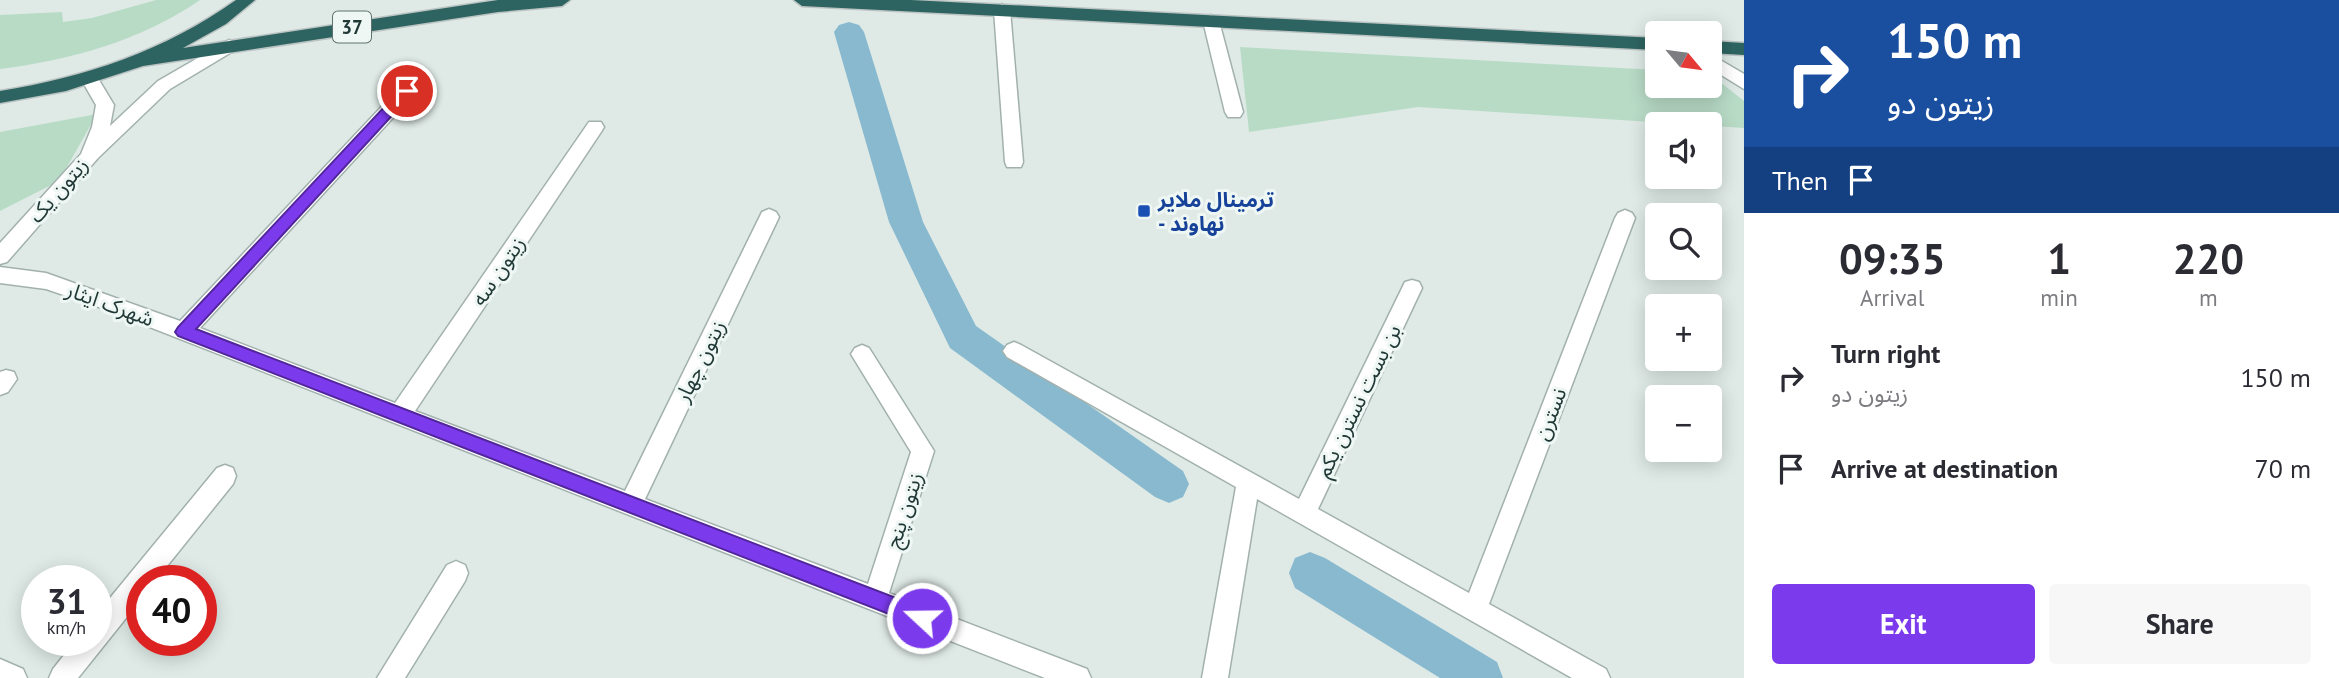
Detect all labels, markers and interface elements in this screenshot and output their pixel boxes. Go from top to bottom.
text: 150 m [1887,8,2022,72]
road number: 37 [333,12,371,42]
north arrow [1645,21,1722,98]
map controls [1645,21,1722,462]
icon: right [1772,28,1863,119]
pin [377,61,437,121]
icon: arrive [388,72,426,110]
text: زیتون دو [1887,81,1994,123]
button: sound [1645,112,1722,189]
street label: زیتون یک [22,152,94,228]
icon: arrive [1842,161,1880,199]
text: Then [1772,164,1828,197]
place label: ترمینال ملایر - نهاوند [1157,186,1275,237]
marker: ترمینال ملایر - نهاوند [1136,203,1152,219]
button: search [1645,203,1722,280]
street label: زیتون سه [465,231,531,311]
text: 09:35 [1839,231,1945,286]
text: 1 [2047,231,2071,286]
text: 220 [2173,231,2244,286]
street label: شهرک ایثار [61,275,158,332]
text: Arrival [1860,283,1924,312]
text: min [2040,283,2078,312]
text: m [2199,283,2218,312]
button: + [1645,294,1722,371]
street label: زیتون چهار [668,316,731,407]
street label: بن بست نسترن یکم [1309,320,1409,483]
text: Turn right [1831,337,1940,370]
icon: right [1772,359,1810,397]
text: 150 m [2240,361,2311,394]
text: زیتون دو [1831,379,1908,408]
street label: نسترن [1528,384,1572,444]
button: − [1645,385,1722,462]
icon: arrive [1772,450,1810,488]
text: Arrive at destination [1831,452,2058,485]
text: 70 m [2255,452,2311,485]
street label: زیتون پنج [879,469,931,552]
speed limit sign: 40 [126,565,217,656]
text: 31 [47,578,86,624]
position arrow [885,581,959,655]
button: Exit [1772,584,2035,664]
button: Share [2049,584,2311,664]
text: km/h [47,616,86,639]

